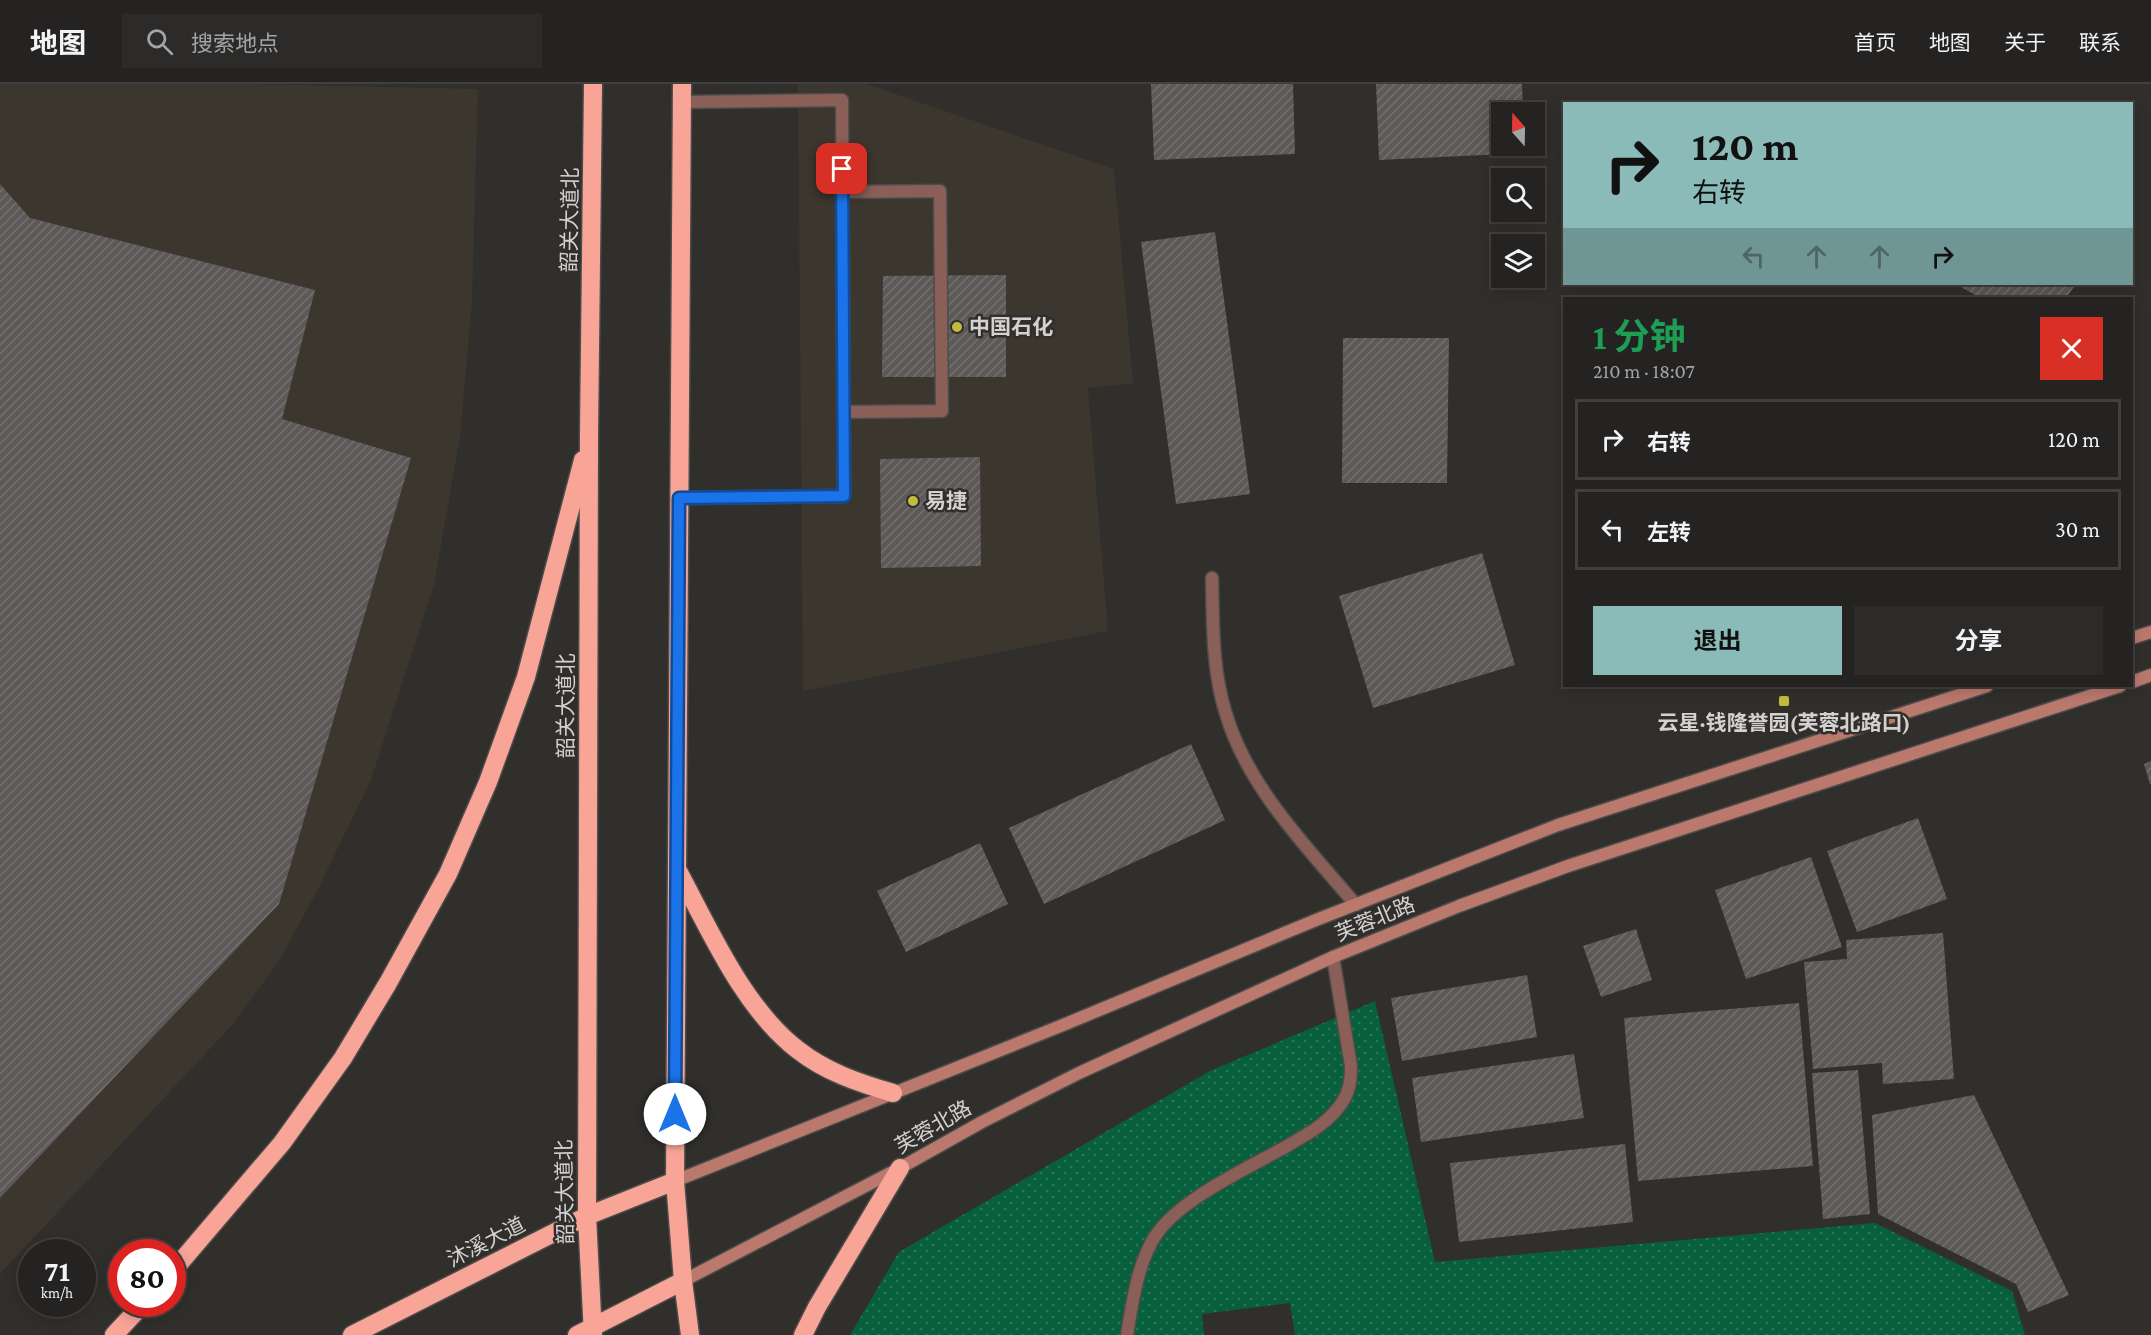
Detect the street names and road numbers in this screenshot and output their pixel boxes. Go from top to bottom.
street label: 韶关大道北 [557,167,583,273]
street label: 韶关大道北 [554,654,578,759]
street label: 芙蓉北路 [1332,892,1418,946]
street label: 芙蓉北路 [891,1096,975,1158]
street label: 韶关大道北 [552,1139,578,1245]
street label: 沐溪大道 [443,1212,529,1272]

